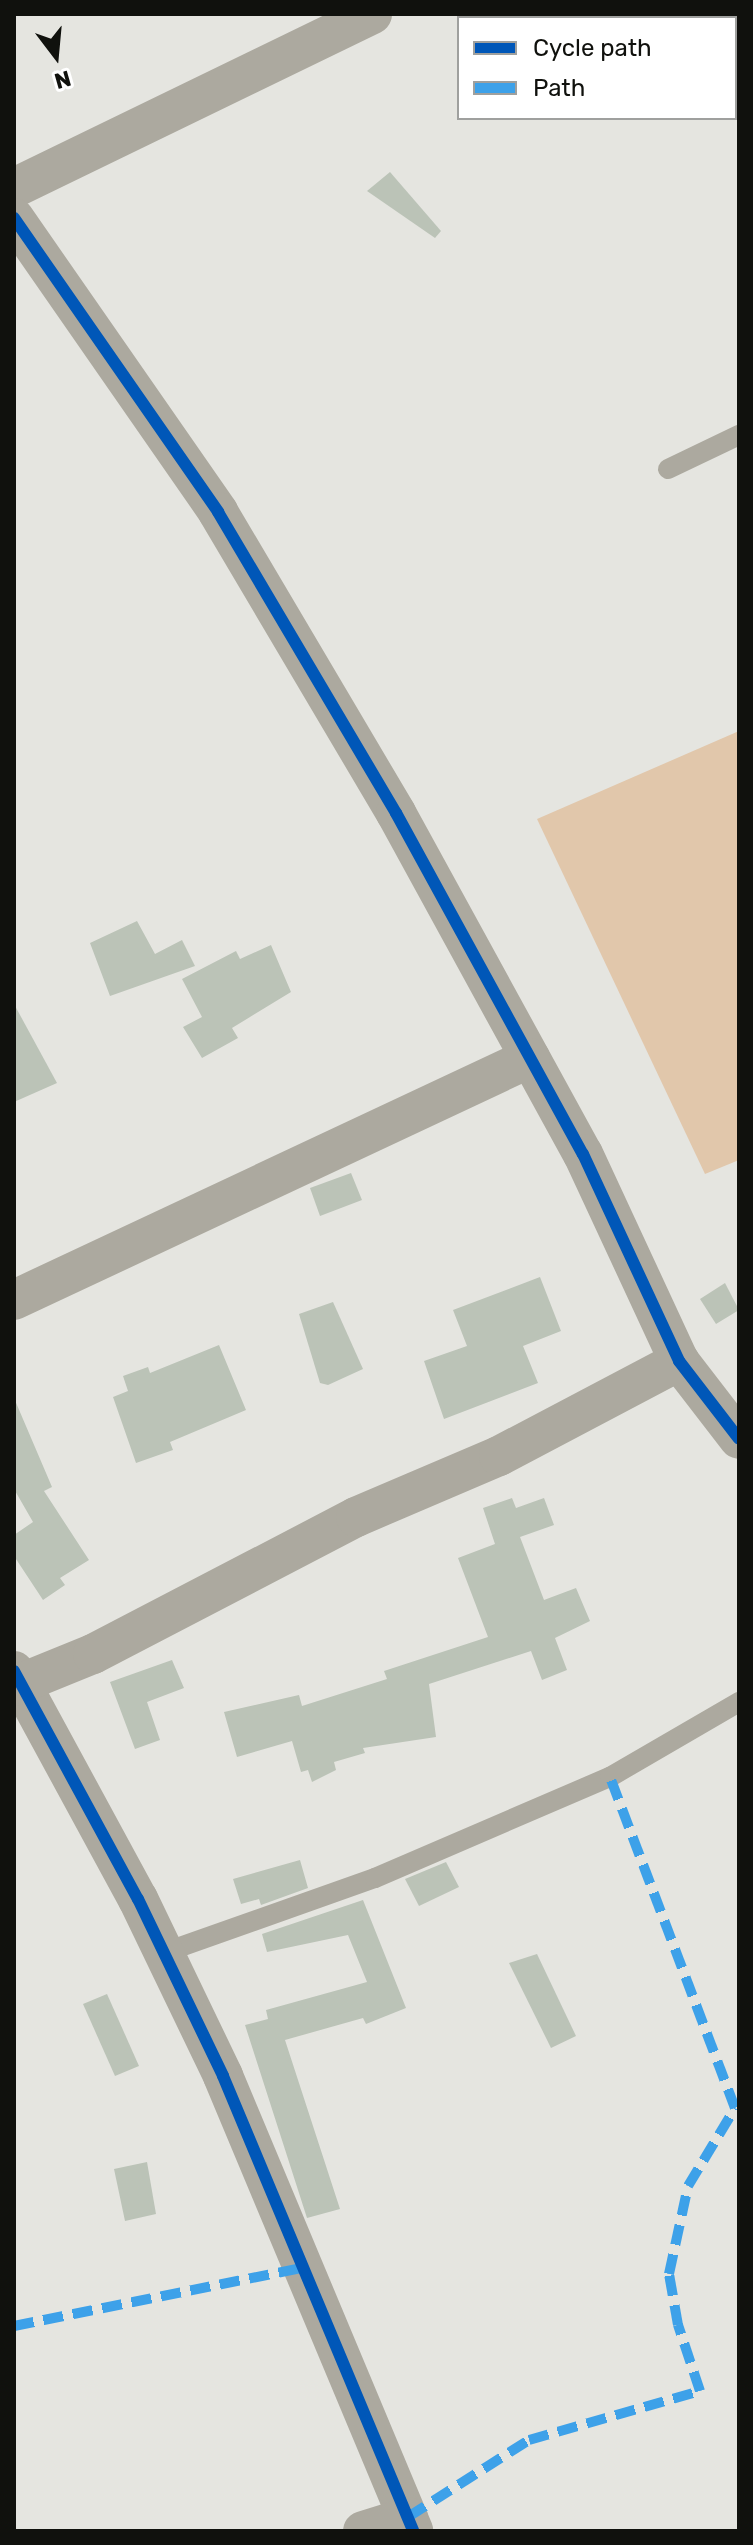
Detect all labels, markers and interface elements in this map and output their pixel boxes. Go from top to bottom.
north arrow [16,16,96,96]
legend [457,16,737,120]
text: Cycle path [533,34,652,62]
text: N [51,64,74,95]
text: Path [533,74,585,102]

